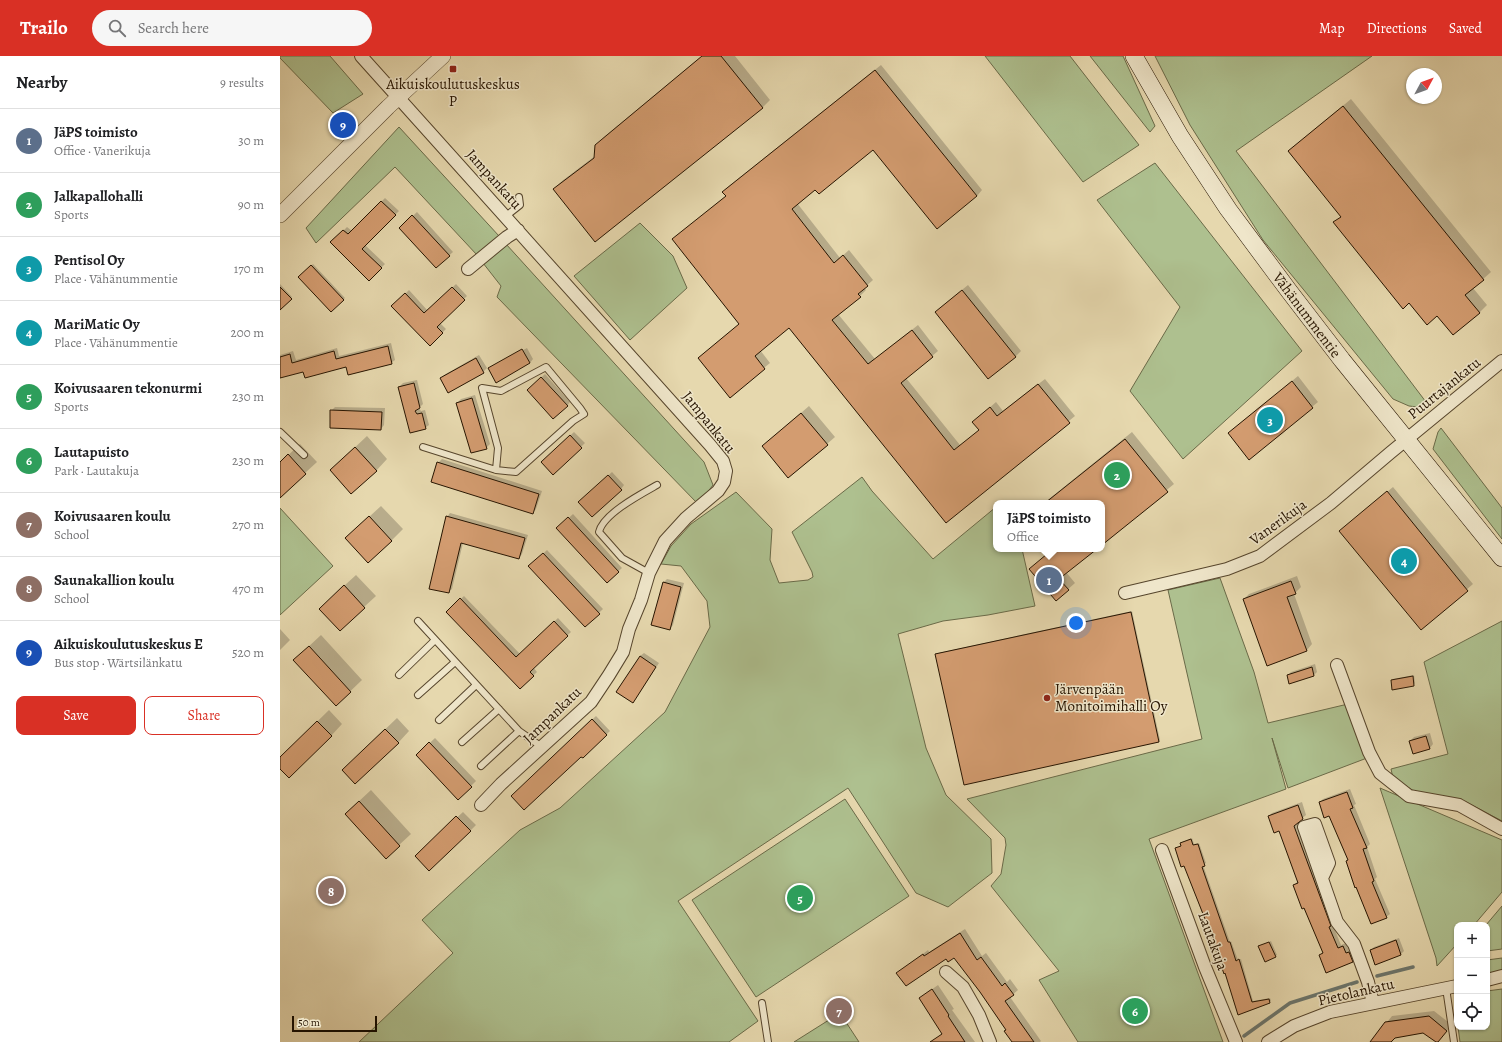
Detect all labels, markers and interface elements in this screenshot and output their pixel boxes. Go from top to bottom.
search box [92,10,372,46]
text: Trailo [20,15,68,41]
icon: search [106,17,128,39]
text: Search here [138,18,209,38]
text: Map [1319,19,1345,38]
text: Directions [1367,19,1427,38]
text: Saved [1449,19,1482,38]
marker: Aikuiskoulutuskeskus P [448,64,458,74]
north arrow [1406,68,1442,104]
text: Nearby [16,71,67,94]
text: 9 results [220,74,264,91]
place label: Aikuiskoulutuskeskus P [385,74,520,111]
pin: 9 [330,110,356,140]
text: JäPS toimisto [54,122,138,142]
text: 1 [27,132,31,149]
text: 30 m [238,132,264,149]
text: Office · Vanerikuja [54,142,151,159]
street label: Jampankatu [462,145,527,214]
text: Jalkapallohalli [54,186,143,206]
text: 2 [26,196,32,213]
text: 90 m [238,196,264,213]
text: Sports [54,206,89,223]
text: Pentisol Oy [54,250,125,270]
text: 3 [26,260,32,277]
text: 170 m [234,260,264,277]
street label: Vähänummentie [1268,267,1346,362]
text: Place · Vähänummentie [54,270,178,287]
text: MariMatic Oy [54,314,140,334]
text: 4 [26,324,32,341]
text: 200 m [231,324,264,341]
text: Place · Vähänummentie [54,334,178,351]
street label: Puurtajankatu [1403,352,1485,424]
text: Koivusaaren tekonurmi [54,378,202,398]
street label: Jampankatu [678,387,741,458]
text: 5 [26,388,32,405]
text: 230 m [232,388,264,405]
text: Sports [54,398,89,415]
pin: 3 [1257,405,1283,435]
text: Lautapuisto [54,442,129,462]
text: 6 [26,452,32,469]
text: 230 m [232,452,264,469]
pin: 2 [1104,460,1130,490]
text: Park · Lautakuja [54,462,139,479]
street label: Vanerikuja [1245,494,1311,550]
popup [993,500,1105,552]
text: Koivusaaren koulu [54,506,171,526]
text: JäPS toimisto [1007,508,1091,528]
text: 7 [26,516,32,533]
text: 270 m [232,516,264,533]
text: School [54,526,89,543]
text: Office [1007,528,1039,545]
pin: 4 [1391,546,1417,576]
pin: 1 [1036,565,1062,595]
text: Saunakallion koulu [54,570,174,590]
text: 8 [26,580,32,597]
text: 470 m [232,580,264,597]
text: School [54,590,89,607]
your location [1066,613,1086,633]
text: Aikuiskoulutuskeskus E [54,634,203,654]
text: 9 [26,644,32,661]
text: 520 m [232,644,264,661]
text: Bus stop · Wärtsilänkatu [54,654,182,671]
place label: Järvenpään Monitoimihalli Oy [1055,679,1168,716]
street label: Jampankatu [518,681,586,748]
marker: Järvenpään Monitoimihalli Oy [1042,693,1052,703]
button: Save [16,696,136,735]
button: Share [144,696,264,735]
pin: 8 [318,876,344,906]
pin: 5 [787,883,813,913]
street label: Lautakuja [1193,909,1233,973]
map controls [1454,922,1490,1030]
button: + [1454,922,1490,958]
button: − [1454,958,1490,994]
street label: Pietolankatu [1316,973,1397,1010]
button: locate [1454,994,1490,1030]
pin: 7 [826,996,852,1026]
pin: 6 [1122,996,1148,1026]
scale bar [292,1014,377,1033]
text: 50 m [298,1015,320,1030]

